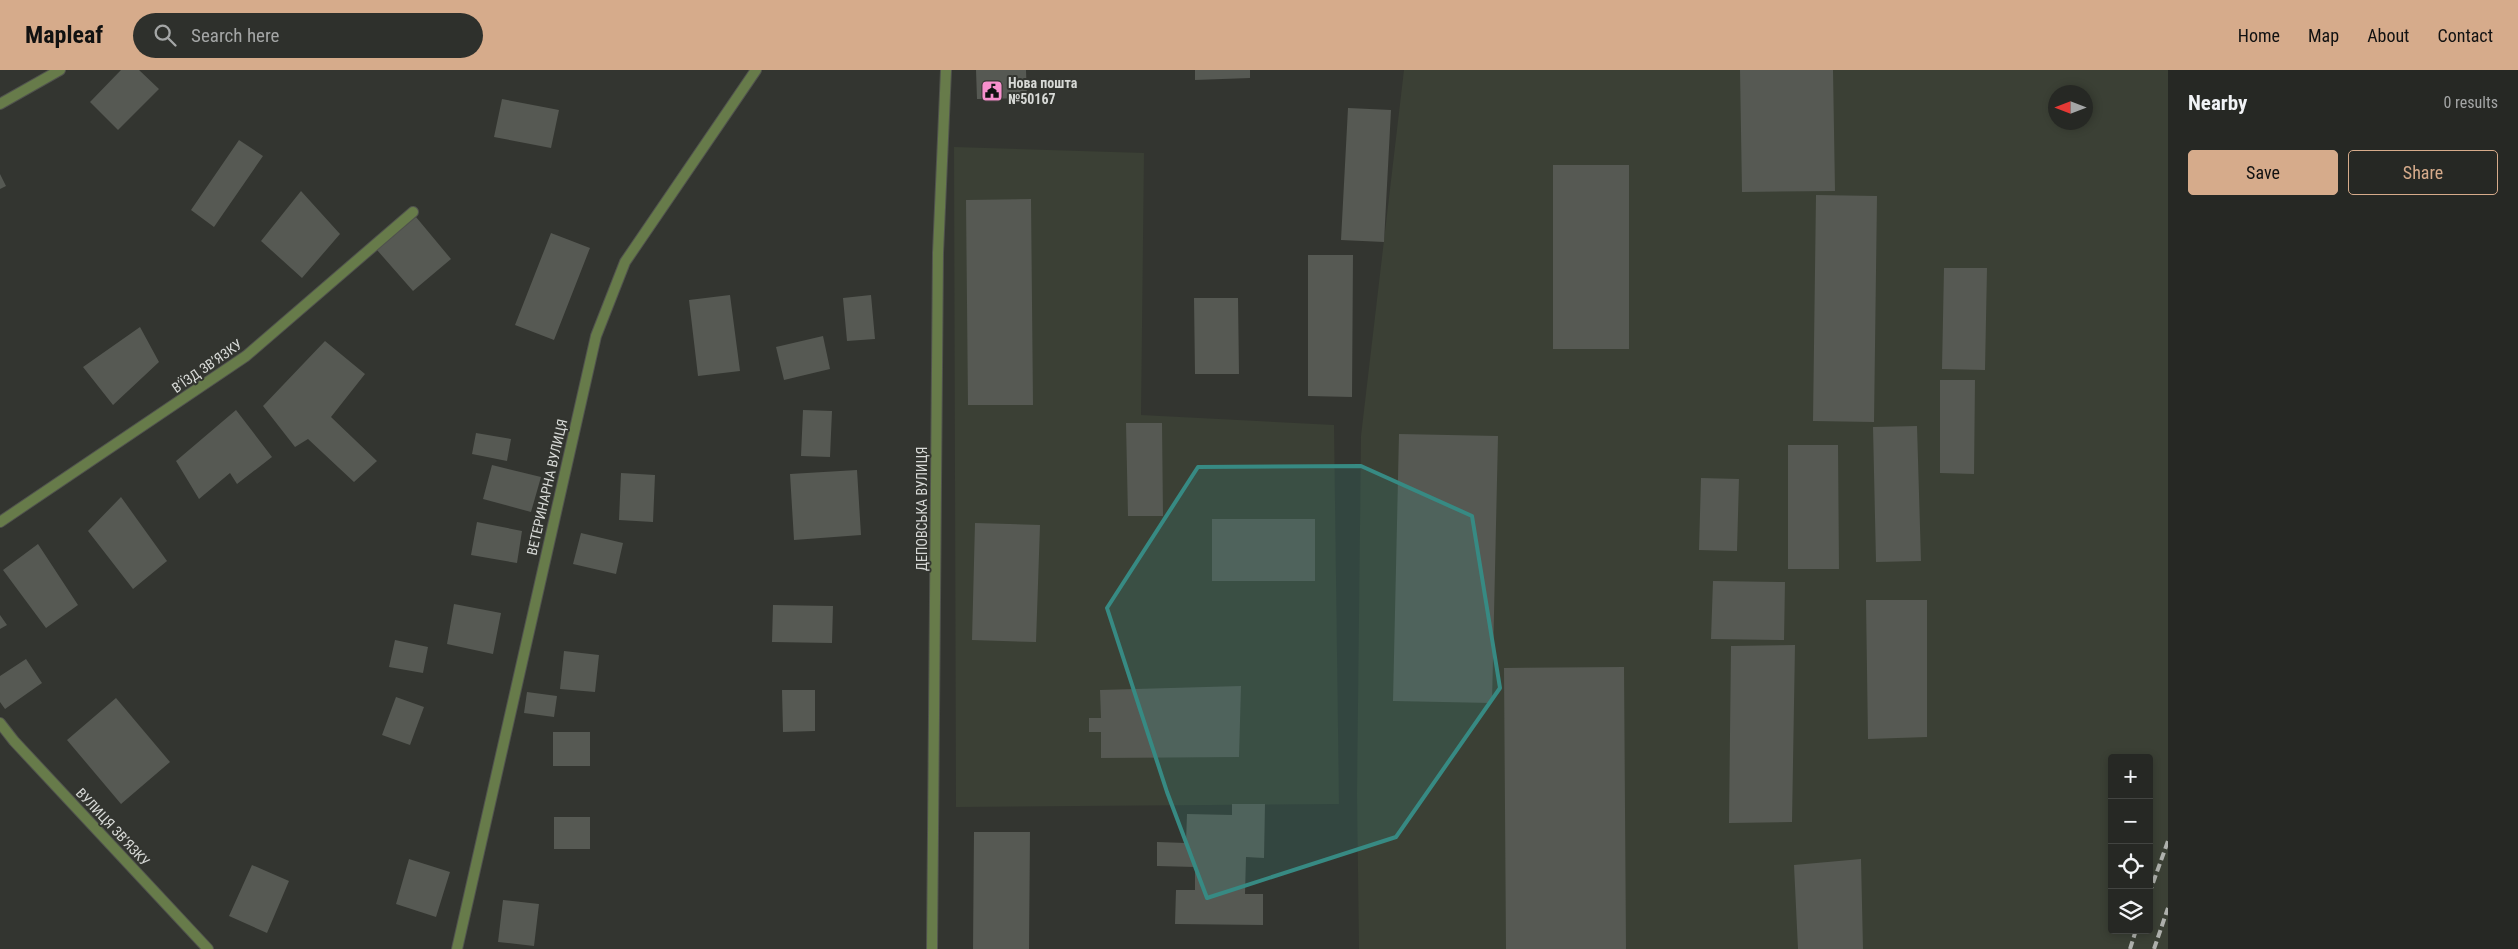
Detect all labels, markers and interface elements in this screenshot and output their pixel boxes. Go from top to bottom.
search box [133,13,483,58]
text: Mapleaf [25,21,103,49]
icon: search [151,21,179,49]
text: Search here [191,24,279,47]
text: Home [2238,25,2280,46]
text: Map [2308,25,2339,46]
text: About [2367,25,2409,46]
text: Contact [2437,25,2493,46]
place label: Нова пошта №50167 [1008,75,1078,107]
public building icon: Нова пошта №50167 [980,79,1004,103]
north arrow [2048,85,2093,130]
text: Nearby [2188,91,2247,115]
text: 0 results [2443,93,2498,112]
button: Save [2188,150,2338,195]
button: Share [2348,150,2498,195]
street label: В’ЇЗД ЗВ’ЯЗКУ [169,336,245,396]
street label: ВЕТЕРИНАРНА ВУЛИЦЯ [524,417,570,557]
street label: ДЕПОВСЬКА ВУЛИЦЯ [914,447,930,571]
map controls [2108,754,2153,934]
button: + [2108,754,2153,799]
street label: ВУЛИЦЯ ЗВ’ЯЗКУ [73,785,153,869]
button: − [2108,799,2153,844]
button: locate [2108,844,2153,889]
button: layers [2108,889,2153,934]

